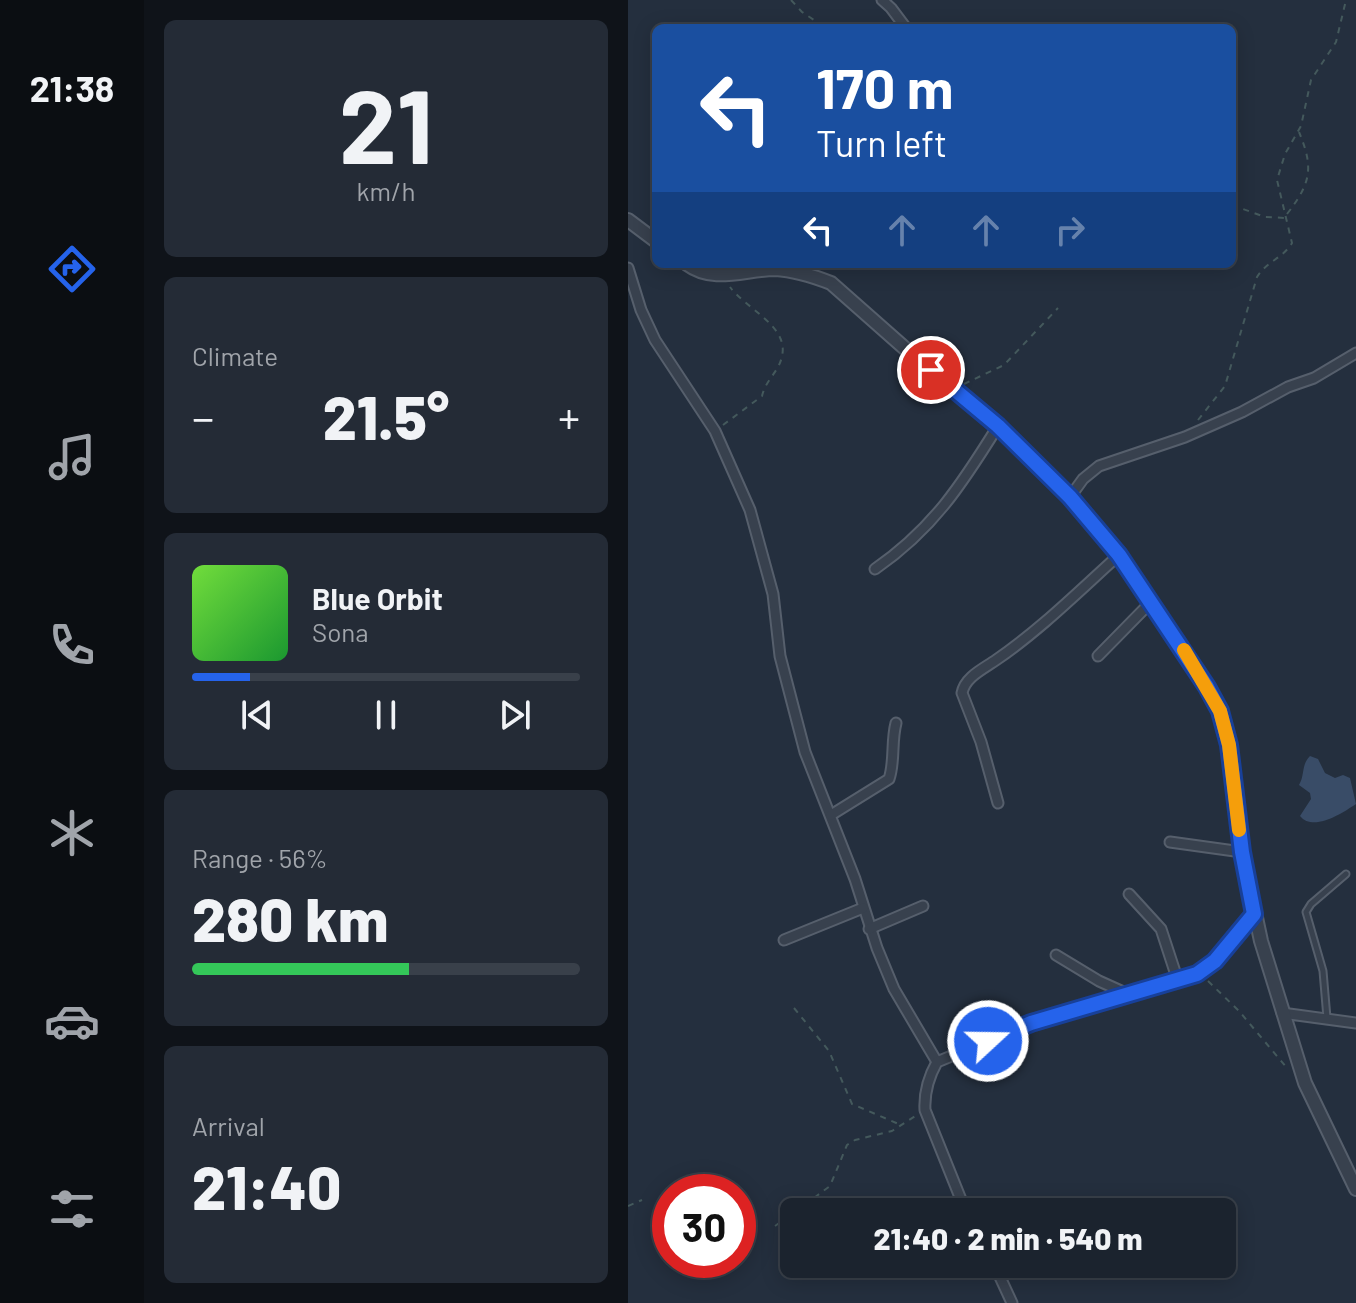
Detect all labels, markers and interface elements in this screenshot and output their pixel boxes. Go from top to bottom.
text: 170 m [816,53,953,120]
icon: left [684,56,788,160]
text: 21 [339,60,433,185]
text: 21:38 [30,66,114,109]
text: Turn left [816,121,947,164]
text: km/h [357,175,415,206]
icon: left [796,208,840,252]
icon: ahead [880,208,924,252]
icon: ahead [964,208,1008,252]
icon: right [1048,208,1092,252]
icon: directions [44,241,100,297]
pin [897,336,965,404]
text: Climate [192,340,278,371]
icon: arrive [909,348,953,392]
text: 21.5° [323,380,449,452]
text: − [192,390,214,443]
text: + [558,390,580,443]
icon: music [44,429,100,485]
text: Blue Orbit [312,580,443,616]
text: Sona [312,616,369,647]
icon: phone [44,617,100,673]
icon: previous [235,693,279,737]
icon: pause [364,693,408,737]
icon: next [493,693,537,737]
icon: climate [44,805,100,861]
text: Range · 56% [192,842,328,873]
text: 280 km [192,882,388,954]
icon: car [44,993,100,1049]
position arrow [946,999,1030,1083]
text: Arrival [192,1110,265,1141]
text: 21:40 [192,1150,341,1222]
speed limit sign: 30 [652,1174,756,1278]
icon: filters [44,1181,100,1237]
text: 21:40 · 2 min · 540 m [873,1220,1143,1256]

